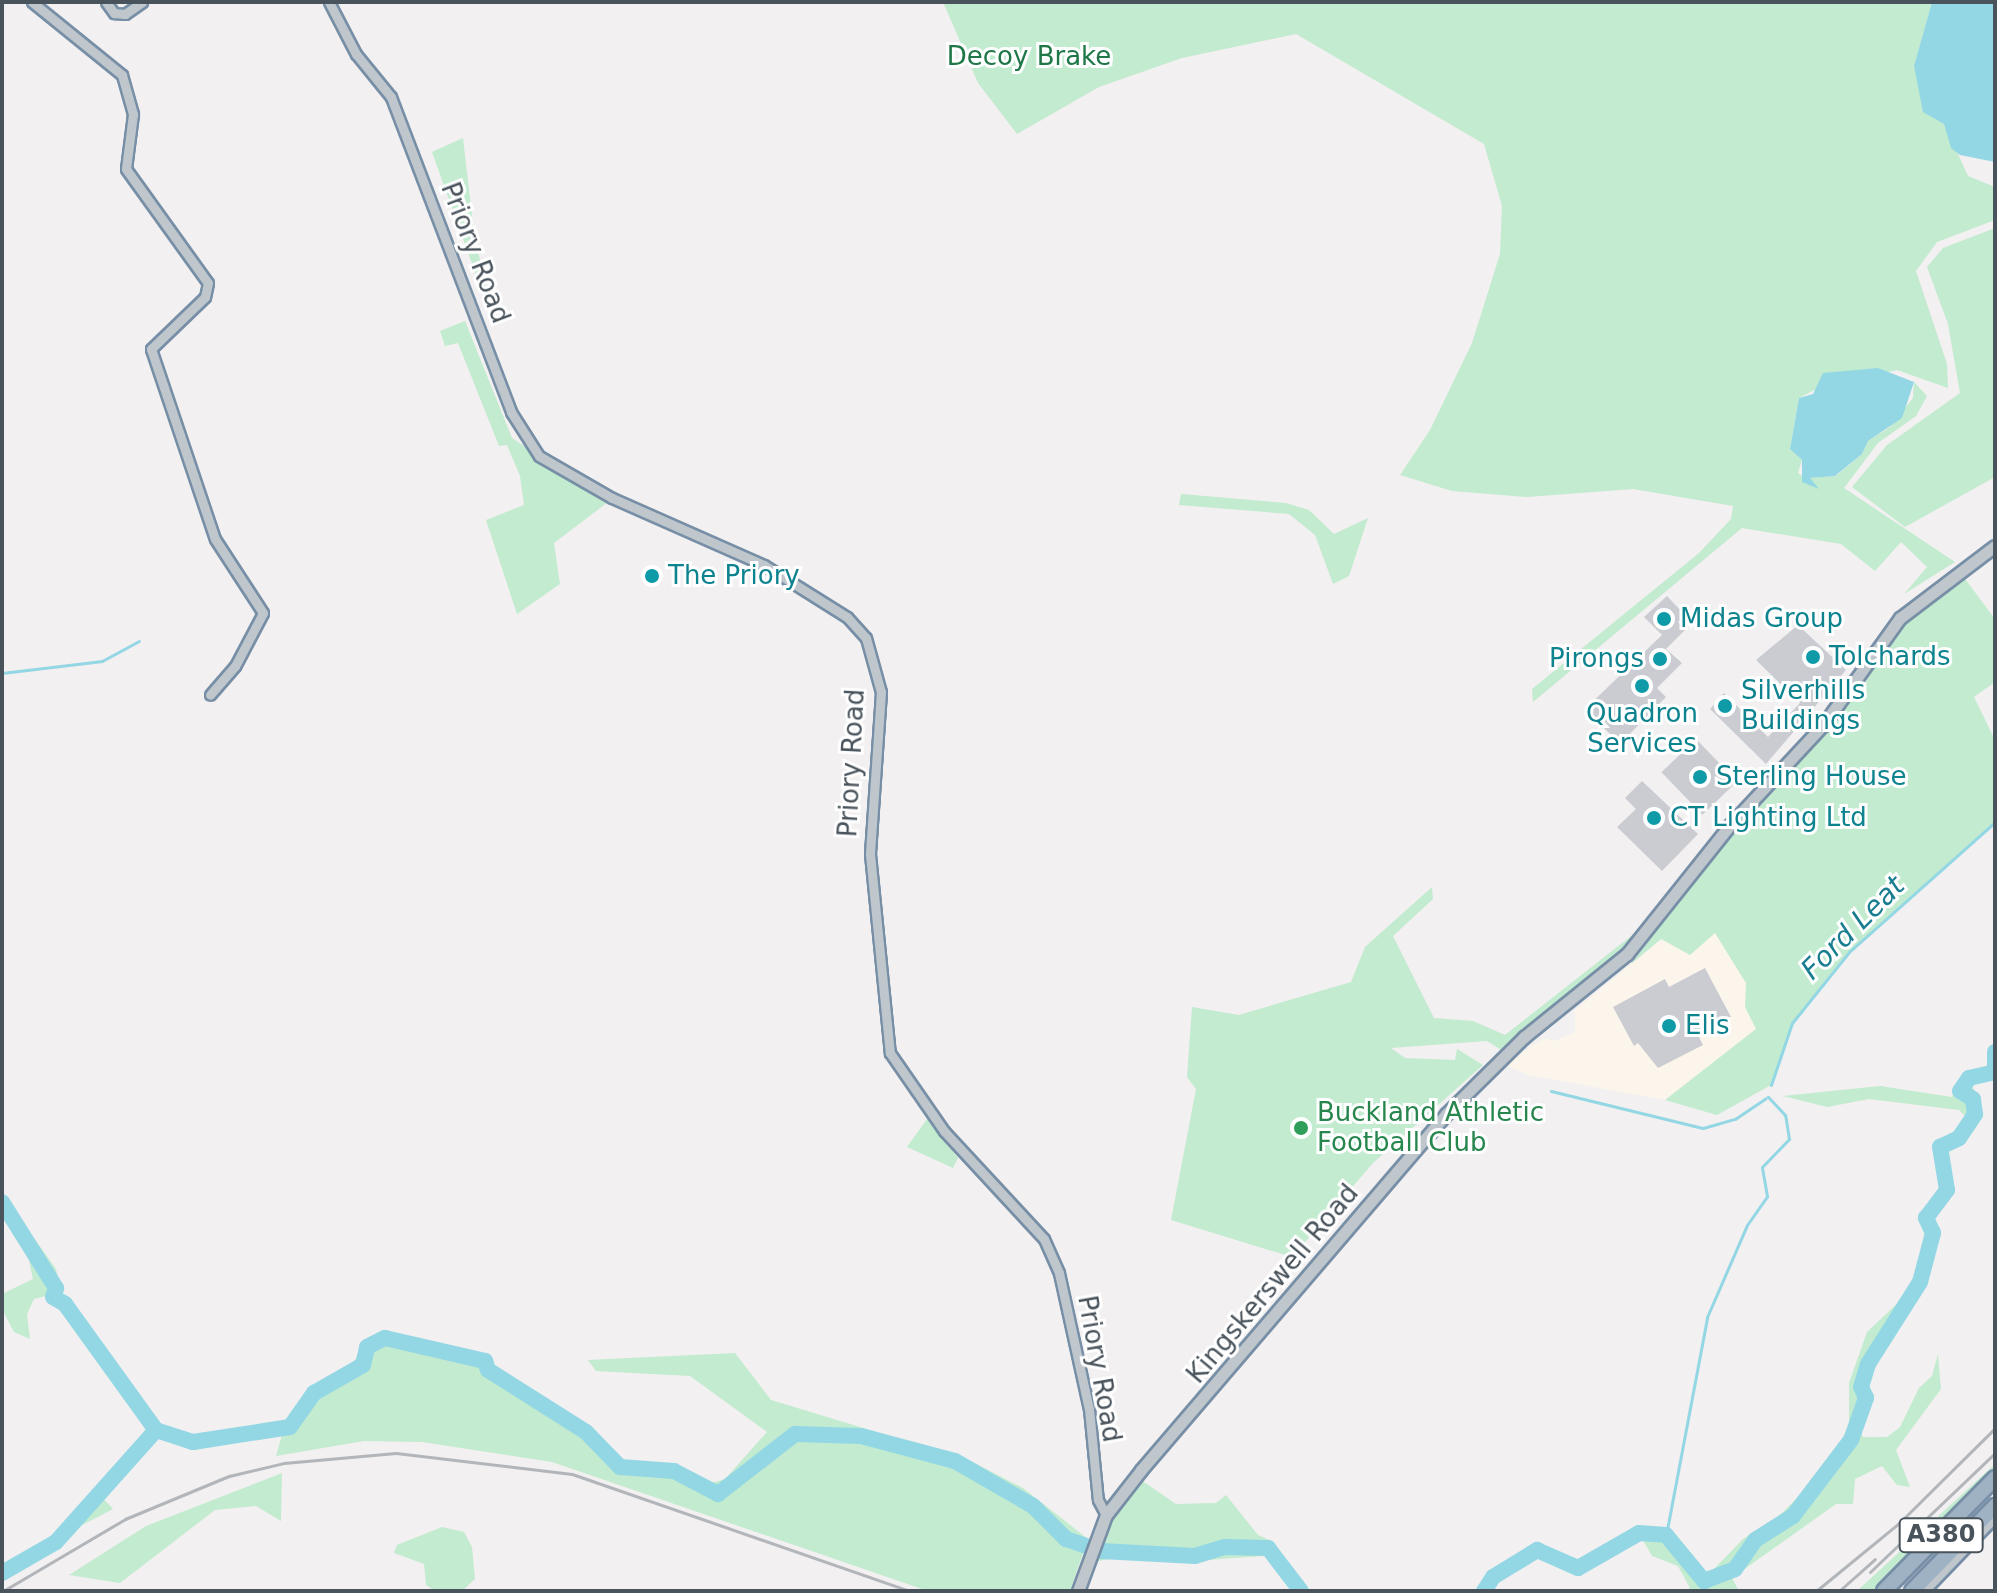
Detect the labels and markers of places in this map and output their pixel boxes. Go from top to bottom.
place label: The Priory [668,560,800,592]
marker: The Priory [643,567,661,585]
place label: Midas Group [1680,603,1843,635]
marker: Midas Group [1655,610,1673,628]
place label: Tolchards [1829,641,1951,673]
place label: Pirongs [1549,643,1644,675]
marker: Tolchards [1804,648,1822,666]
marker: Pirongs [1651,650,1669,668]
place label: Silverhills Buildings [1741,675,1865,736]
marker: Quadron Services [1633,677,1651,695]
marker: Silverhills Buildings [1716,697,1734,715]
place label: Quadron Services [1586,698,1698,760]
place label: Sterling House [1716,761,1907,793]
marker: Sterling House [1691,768,1709,786]
place label: CT Lighting Ltd [1670,802,1867,834]
marker: CT Lighting Ltd [1645,809,1663,827]
place label: Elis [1685,1010,1729,1042]
marker: Elis [1660,1017,1678,1035]
place label: Buckland Athletic Football Club [1317,1097,1544,1158]
marker: Buckland Athletic Football Club [1292,1119,1310,1137]

